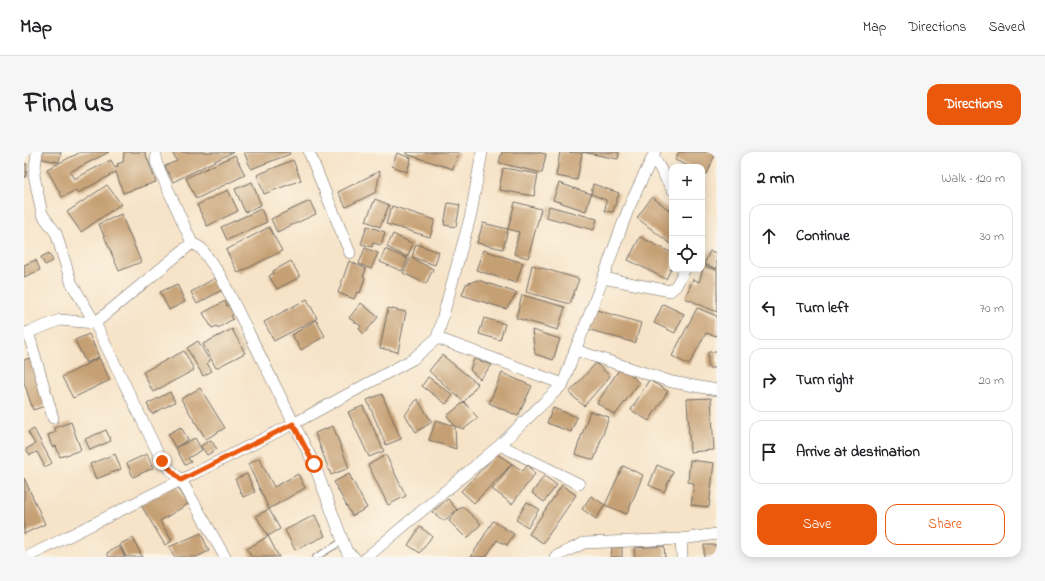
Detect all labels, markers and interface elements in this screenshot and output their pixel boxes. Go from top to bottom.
text: Map [20,14,52,41]
text: Map [863,17,886,38]
text: Directions [908,17,966,38]
text: Saved [988,17,1025,38]
text: Find us [24,84,114,125]
button: Directions [927,84,1021,125]
map controls [669,164,705,272]
button: + [669,164,705,200]
text: 2 min [757,166,794,191]
text: Walk · 120 m [941,169,1005,188]
button: − [669,200,705,236]
icon: ahead [758,225,780,247]
text: Continue [796,225,850,247]
text: 30 m [980,227,1004,246]
button: locate [669,236,705,272]
icon: left [758,297,780,319]
text: Turn left [796,297,849,319]
text: 70 m [980,299,1004,318]
icon: right [758,369,780,391]
text: Turn right [796,369,854,391]
text: 20 m [979,371,1004,390]
icon: arrive [758,441,780,463]
text: Arrive at destination [796,441,920,463]
route end [153,452,171,470]
route start [305,455,323,473]
button: Save [757,504,877,545]
button: Share [885,504,1005,545]

